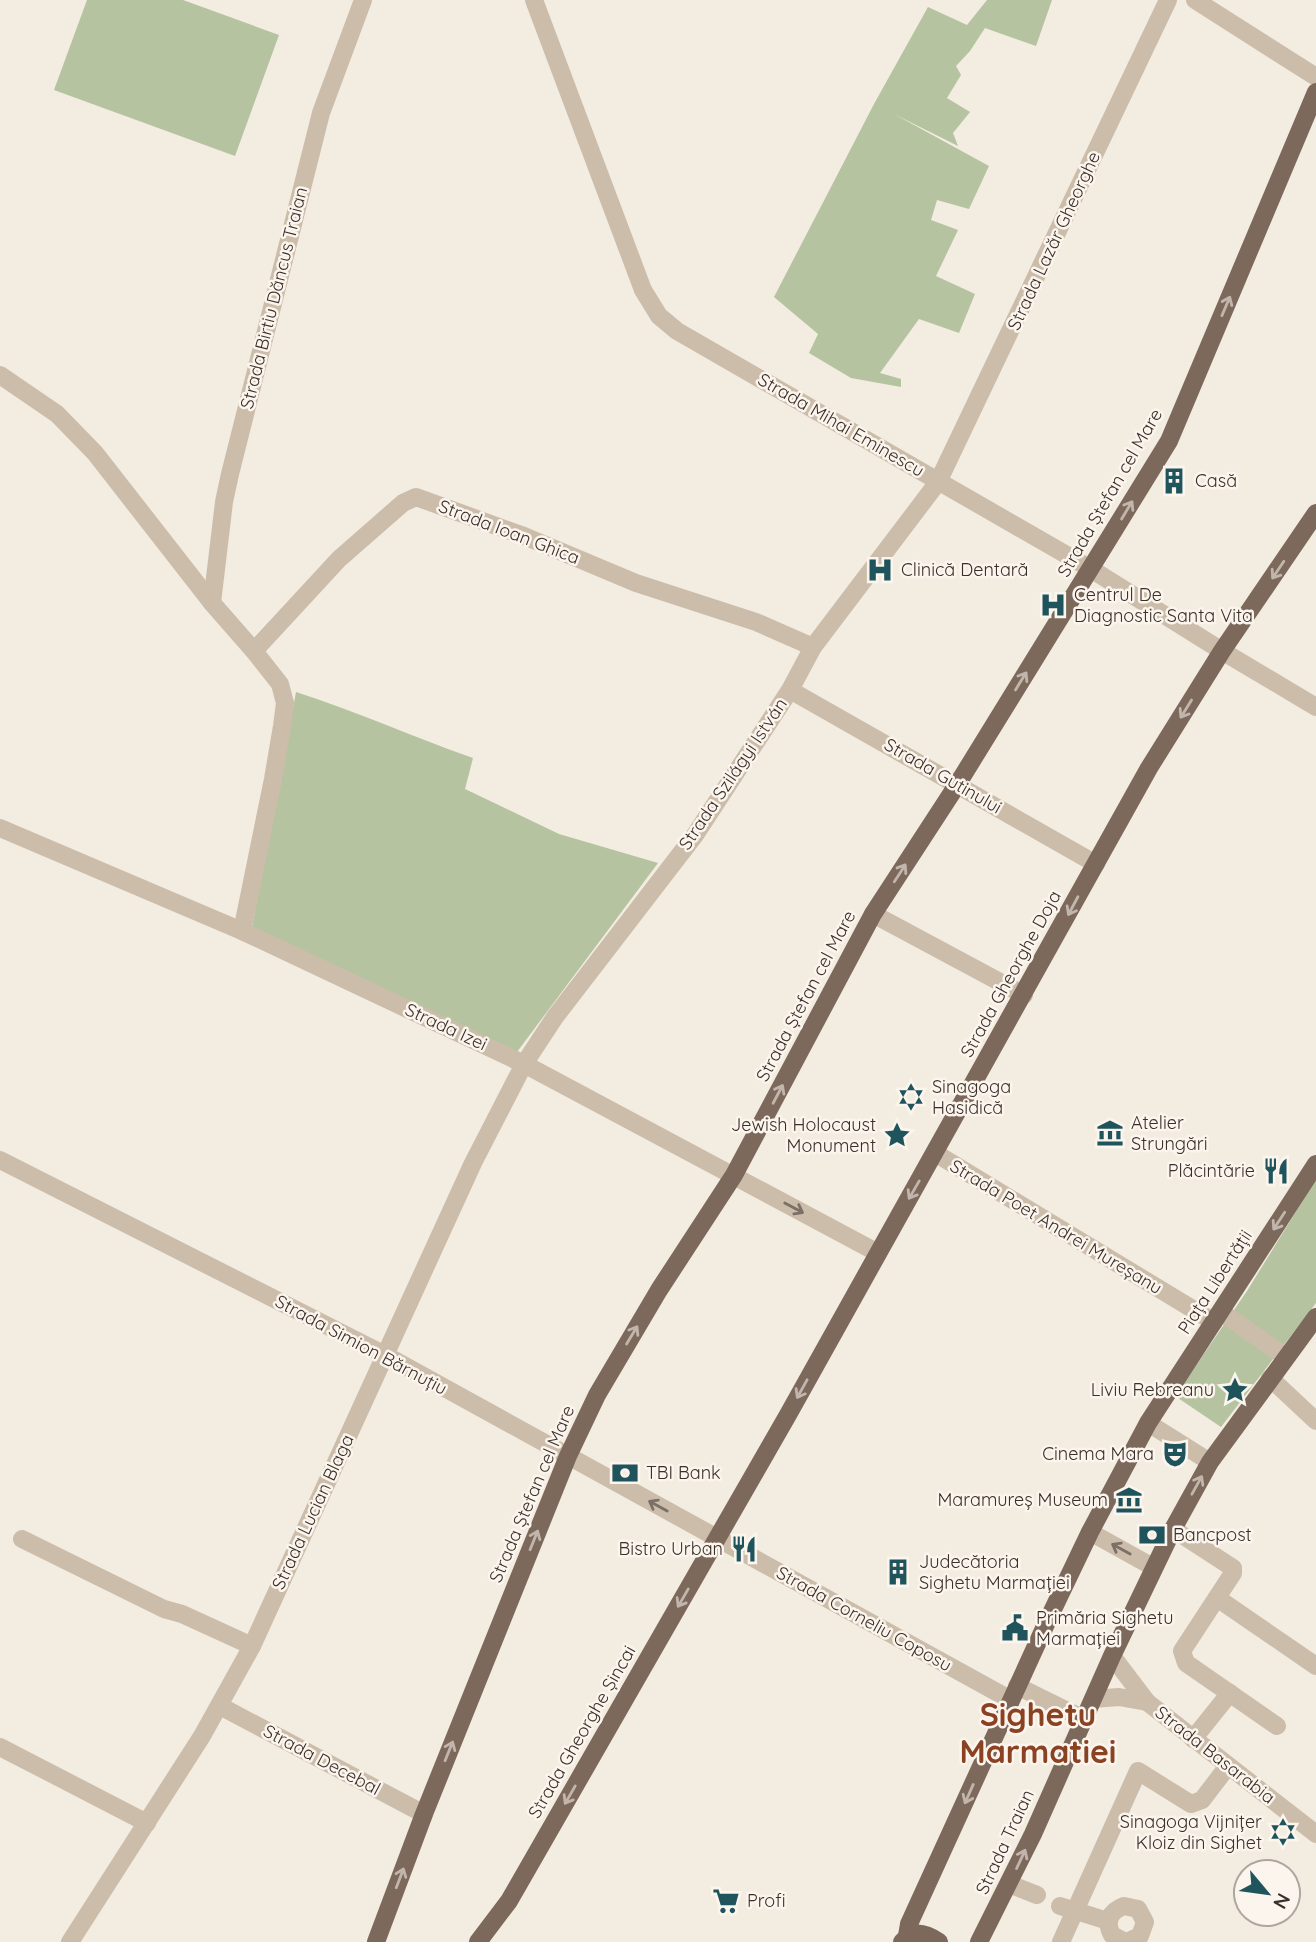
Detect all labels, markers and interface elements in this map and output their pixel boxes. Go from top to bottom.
street label: Strada Lazăr Gheorghe [1002,148,1105,334]
street label: Strada Birtiu Dăncus Traian [235,185,312,411]
one-way arrow [1220,296,1233,318]
street label: Strada Mihai Eminescu [754,368,929,482]
street label: Strada Ștefan cel Mare [1052,404,1167,581]
building icon: Casă [1159,466,1189,496]
place label: Casă [1195,469,1237,492]
street label: Strada Ioan Ghica [436,494,583,569]
one-way arrow [1120,501,1134,521]
hospital icon: Clinică Dentară [865,555,895,585]
place label: Clinică Dentară [901,558,1028,581]
one-way arrow [1270,560,1285,579]
place label: Centrul De Diagnostic Santa Vita [1074,583,1253,627]
hospital icon: Centrul De Diagnostic Santa Vita [1038,590,1068,620]
one-way arrow [1014,671,1028,691]
street label: Strada Szilágyi István [673,693,792,854]
one-way arrow [1178,699,1193,718]
street label: Strada Gutinului [880,733,1006,819]
one-way arrow [892,864,907,883]
street label: Strada Gheorghe Doja [955,886,1066,1061]
one-way arrow [1066,896,1080,916]
street label: Strada Ștefan cel Mare [751,906,860,1085]
street label: Strada Izei [402,998,491,1055]
place label: Sinagoga Hasidică [932,1075,1011,1119]
synagogue icon: Sinagoga Hasidică [896,1082,926,1112]
one-way arrow [771,1084,785,1104]
place label: Atelier Strungări [1131,1111,1208,1155]
place label: Jewish Holocaust Monument [731,1113,876,1157]
museum icon: Atelier Strungări [1095,1118,1125,1148]
place icon: Jewish Holocaust Monument [882,1120,912,1150]
street label: Strada Poet Andrei Mureșanu [946,1154,1167,1299]
restaurant icon: Plăcintărie [1261,1156,1291,1186]
place label: Plăcintărie [1168,1159,1255,1182]
one-way arrow [907,1180,921,1200]
one-way arrow [784,1201,804,1215]
one-way arrow [1272,1211,1286,1231]
street label: Piața Libertății [1172,1225,1257,1338]
street label: Strada Simion Bărnuțiu [271,1289,451,1400]
one-way arrow [626,1326,640,1346]
place icon: Liviu Rebreanu [1220,1375,1250,1405]
one-way arrow [795,1378,809,1398]
place label: Liviu Rebreanu [1091,1378,1214,1401]
street label: Strada Ștefan cel Mare [484,1402,579,1586]
street label: Strada Lucian Blaga [267,1431,359,1593]
theatre icon: Cinema Mara [1160,1439,1190,1469]
place label: Cinema Mara [1042,1442,1154,1465]
bank icon: TBI Bank [610,1458,640,1488]
place label: TBI Bank [646,1461,721,1484]
one-way arrow [1191,1475,1204,1496]
museum icon: Maramureș Museum [1114,1485,1144,1515]
place label: Maramureș Museum [937,1488,1108,1511]
one-way arrow [648,1499,668,1513]
bank icon: Bancpost [1137,1520,1167,1550]
place label: Bancpost [1173,1523,1252,1546]
one-way arrow [529,1529,542,1551]
restaurant icon: Bistro Urban [729,1534,759,1564]
place label: Bistro Urban [619,1537,723,1560]
one-way arrow [1112,1542,1132,1556]
place label: Judecătoria Sighetu Marmației [919,1550,1070,1594]
building icon: Judecătoria Sighetu Marmației [883,1557,913,1587]
street label: Strada Corneliu Coposu [773,1561,956,1676]
one-way arrow [676,1587,690,1607]
place label: Primăria Sighetu Marmației [1036,1606,1173,1650]
public building icon: Primăria Sighetu Marmației [1000,1613,1030,1643]
street label: Strada Gheorghe Șincai [523,1641,641,1822]
district label: Sighetu Marmatiei [960,1694,1116,1771]
street label: Strada Basarabia [1151,1701,1280,1809]
street label: Strada Decebal [260,1719,385,1800]
one-way arrow [444,1741,457,1762]
one-way arrow [962,1783,975,1804]
one-way arrow [563,1784,576,1805]
street label: Strada Traian [970,1786,1039,1898]
place label: Sinagoga Vijnițer Kloiz din Sighet [1120,1810,1262,1854]
synagogue icon: Sinagoga Vijnițer Kloiz din Sighet [1268,1817,1298,1847]
one-way arrow [1015,1849,1028,1870]
north arrow [1232,1858,1302,1928]
one-way arrow [395,1868,407,1890]
supermarket icon: Profi [711,1886,741,1916]
place label: Profi [747,1889,785,1912]
text: N [1268,1889,1296,1913]

